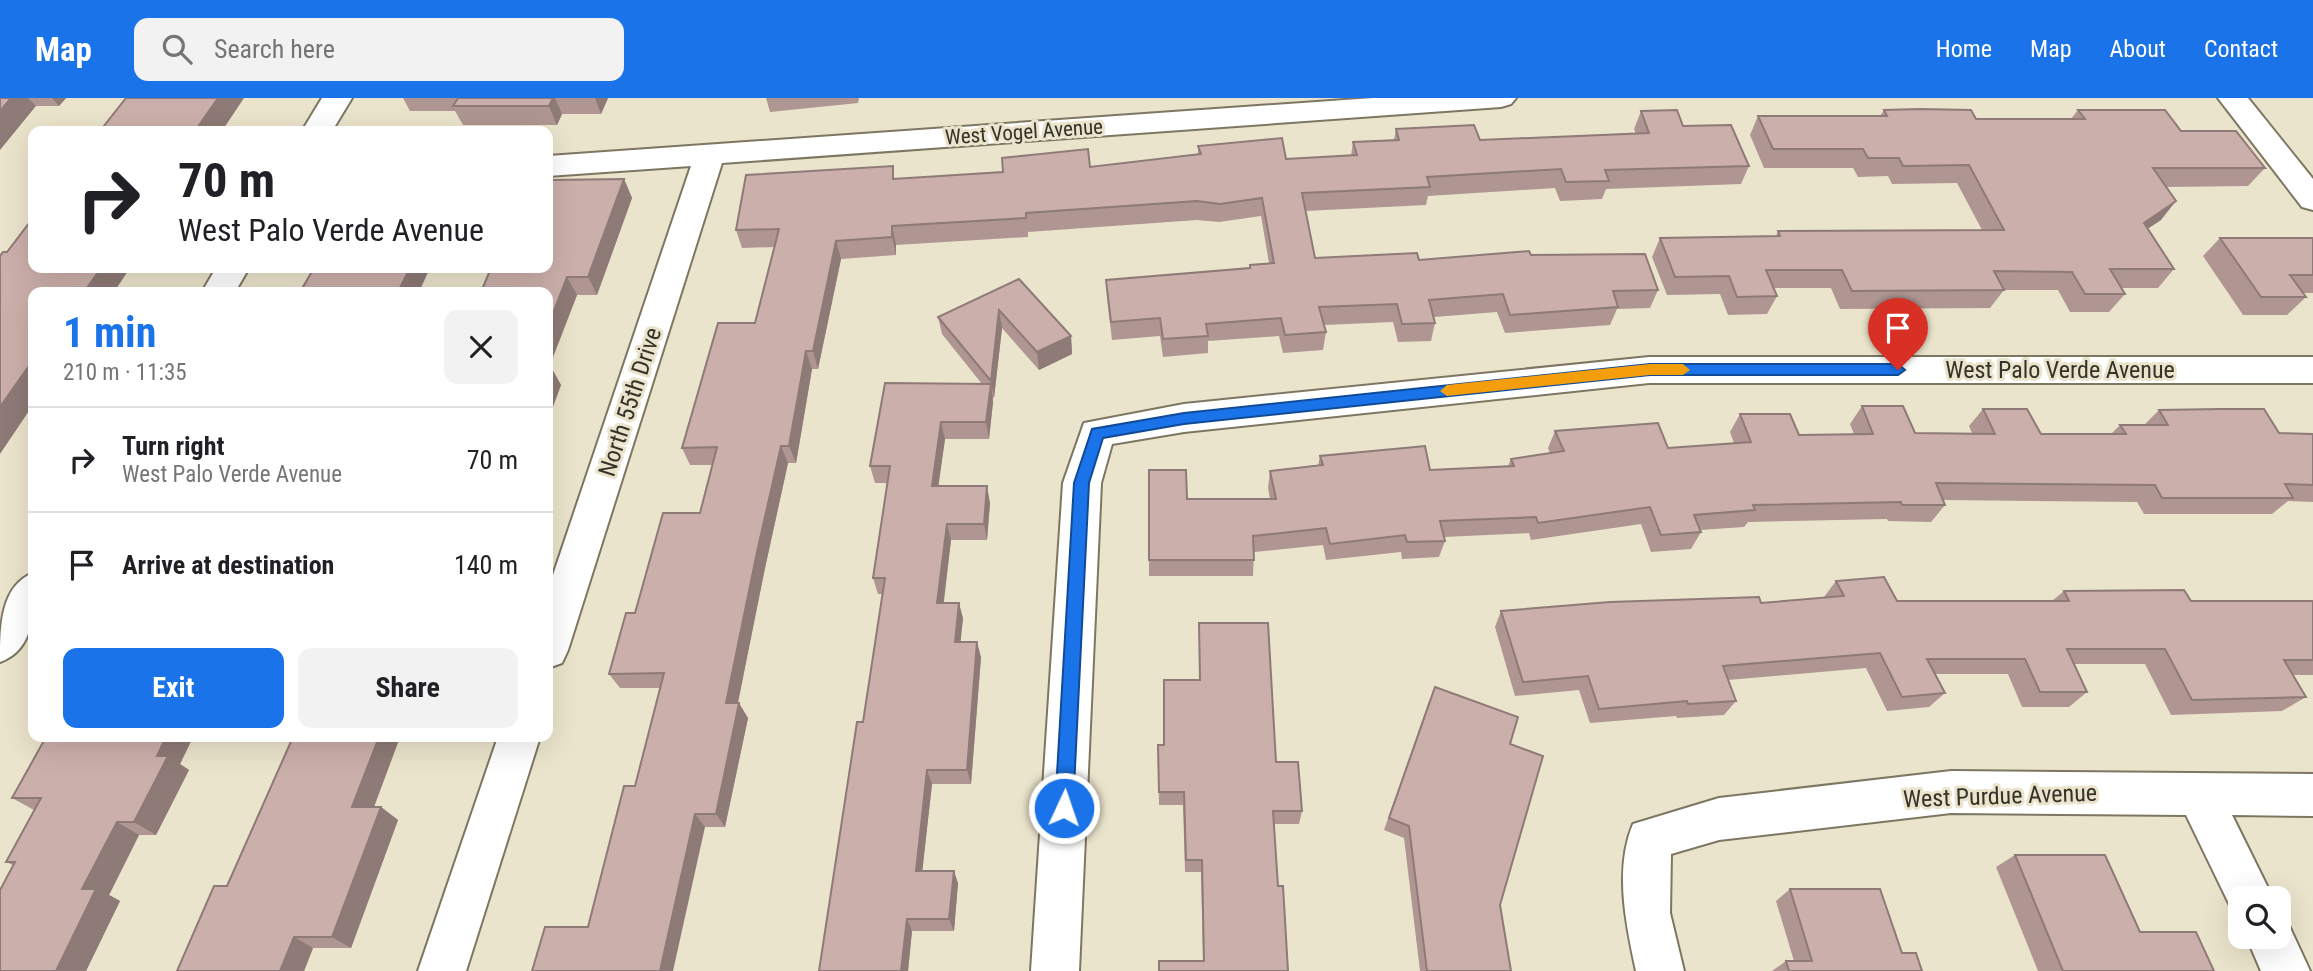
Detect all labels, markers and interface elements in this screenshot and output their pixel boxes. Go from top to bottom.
search box [134,18,624,81]
text: Map [35,30,92,69]
icon: search [158,30,196,68]
text: Search here [214,34,335,64]
text: Home [1936,35,1992,63]
text: Map [2030,35,2072,63]
text: About [2110,35,2166,63]
text: Contact [2204,35,2278,63]
street label: West Vogel Avenue [944,114,1104,149]
text: 70 m [178,152,275,209]
icon: right [63,154,154,245]
text: West Palo Verde Avenue [178,211,484,249]
pin [1868,298,1928,370]
text: 1 min [63,308,156,357]
icon: arrive [1879,309,1917,347]
button: close [444,310,518,384]
street label: North 55th Drive [593,324,667,480]
street label: West Palo Verde Avenue [1945,356,2175,384]
text: 210 m · 11:35 [63,359,187,386]
text: Turn right [122,431,224,461]
icon: right [63,441,101,479]
text: 70 m [467,445,518,475]
text: West Palo Verde Avenue [122,461,342,488]
icon: arrive [63,546,101,584]
text: Arrive at destination [122,550,334,580]
text: 140 m [454,550,518,580]
button: Exit [63,648,284,728]
button: Share [298,648,518,728]
position arrow [1027,771,1101,845]
street label: West Purdue Avenue [1903,779,2097,813]
map controls [2228,886,2291,949]
button: search [2228,886,2291,949]

